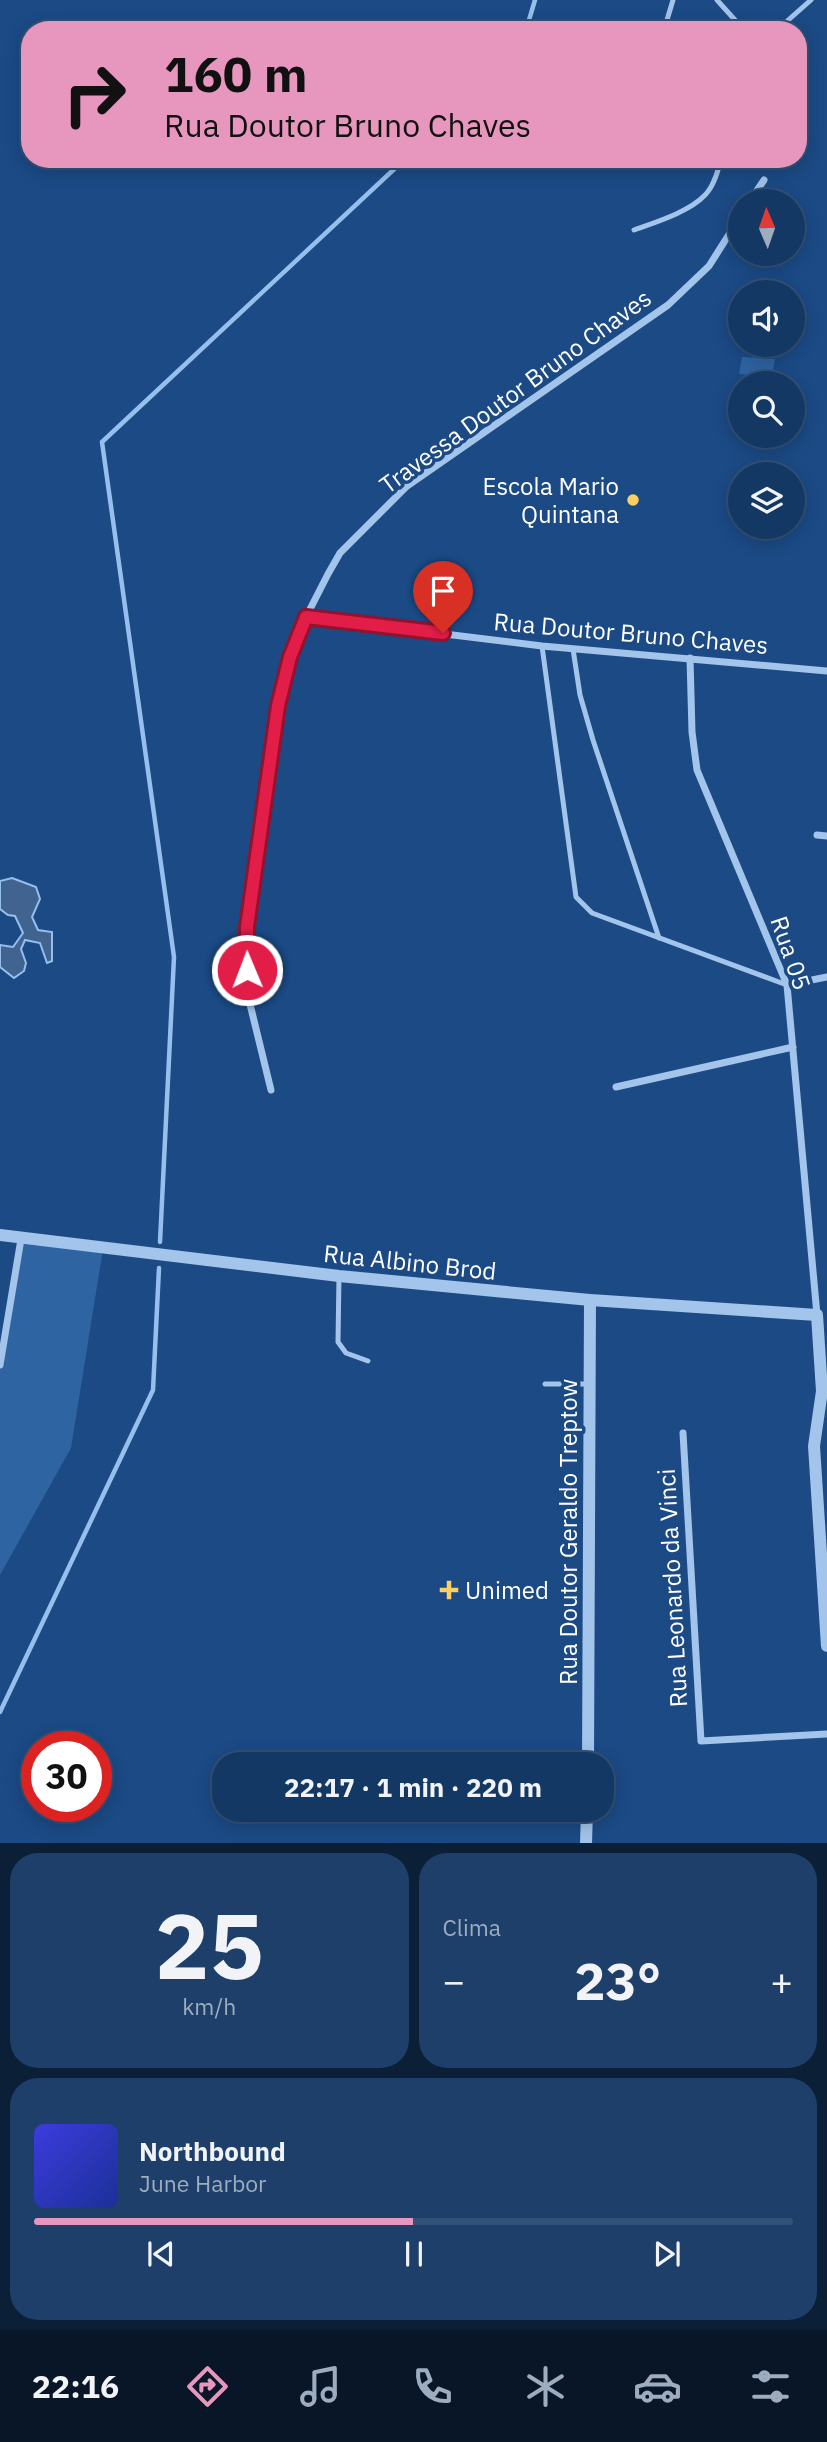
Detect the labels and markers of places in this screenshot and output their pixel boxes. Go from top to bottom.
place label: Escola Mario Quintana [482,470,619,530]
marker: Escola Mario Quintana [625,492,641,508]
pin [413,561,473,633]
place label: Unimed [465,1574,549,1606]
marker: Unimed [439,1580,459,1600]

